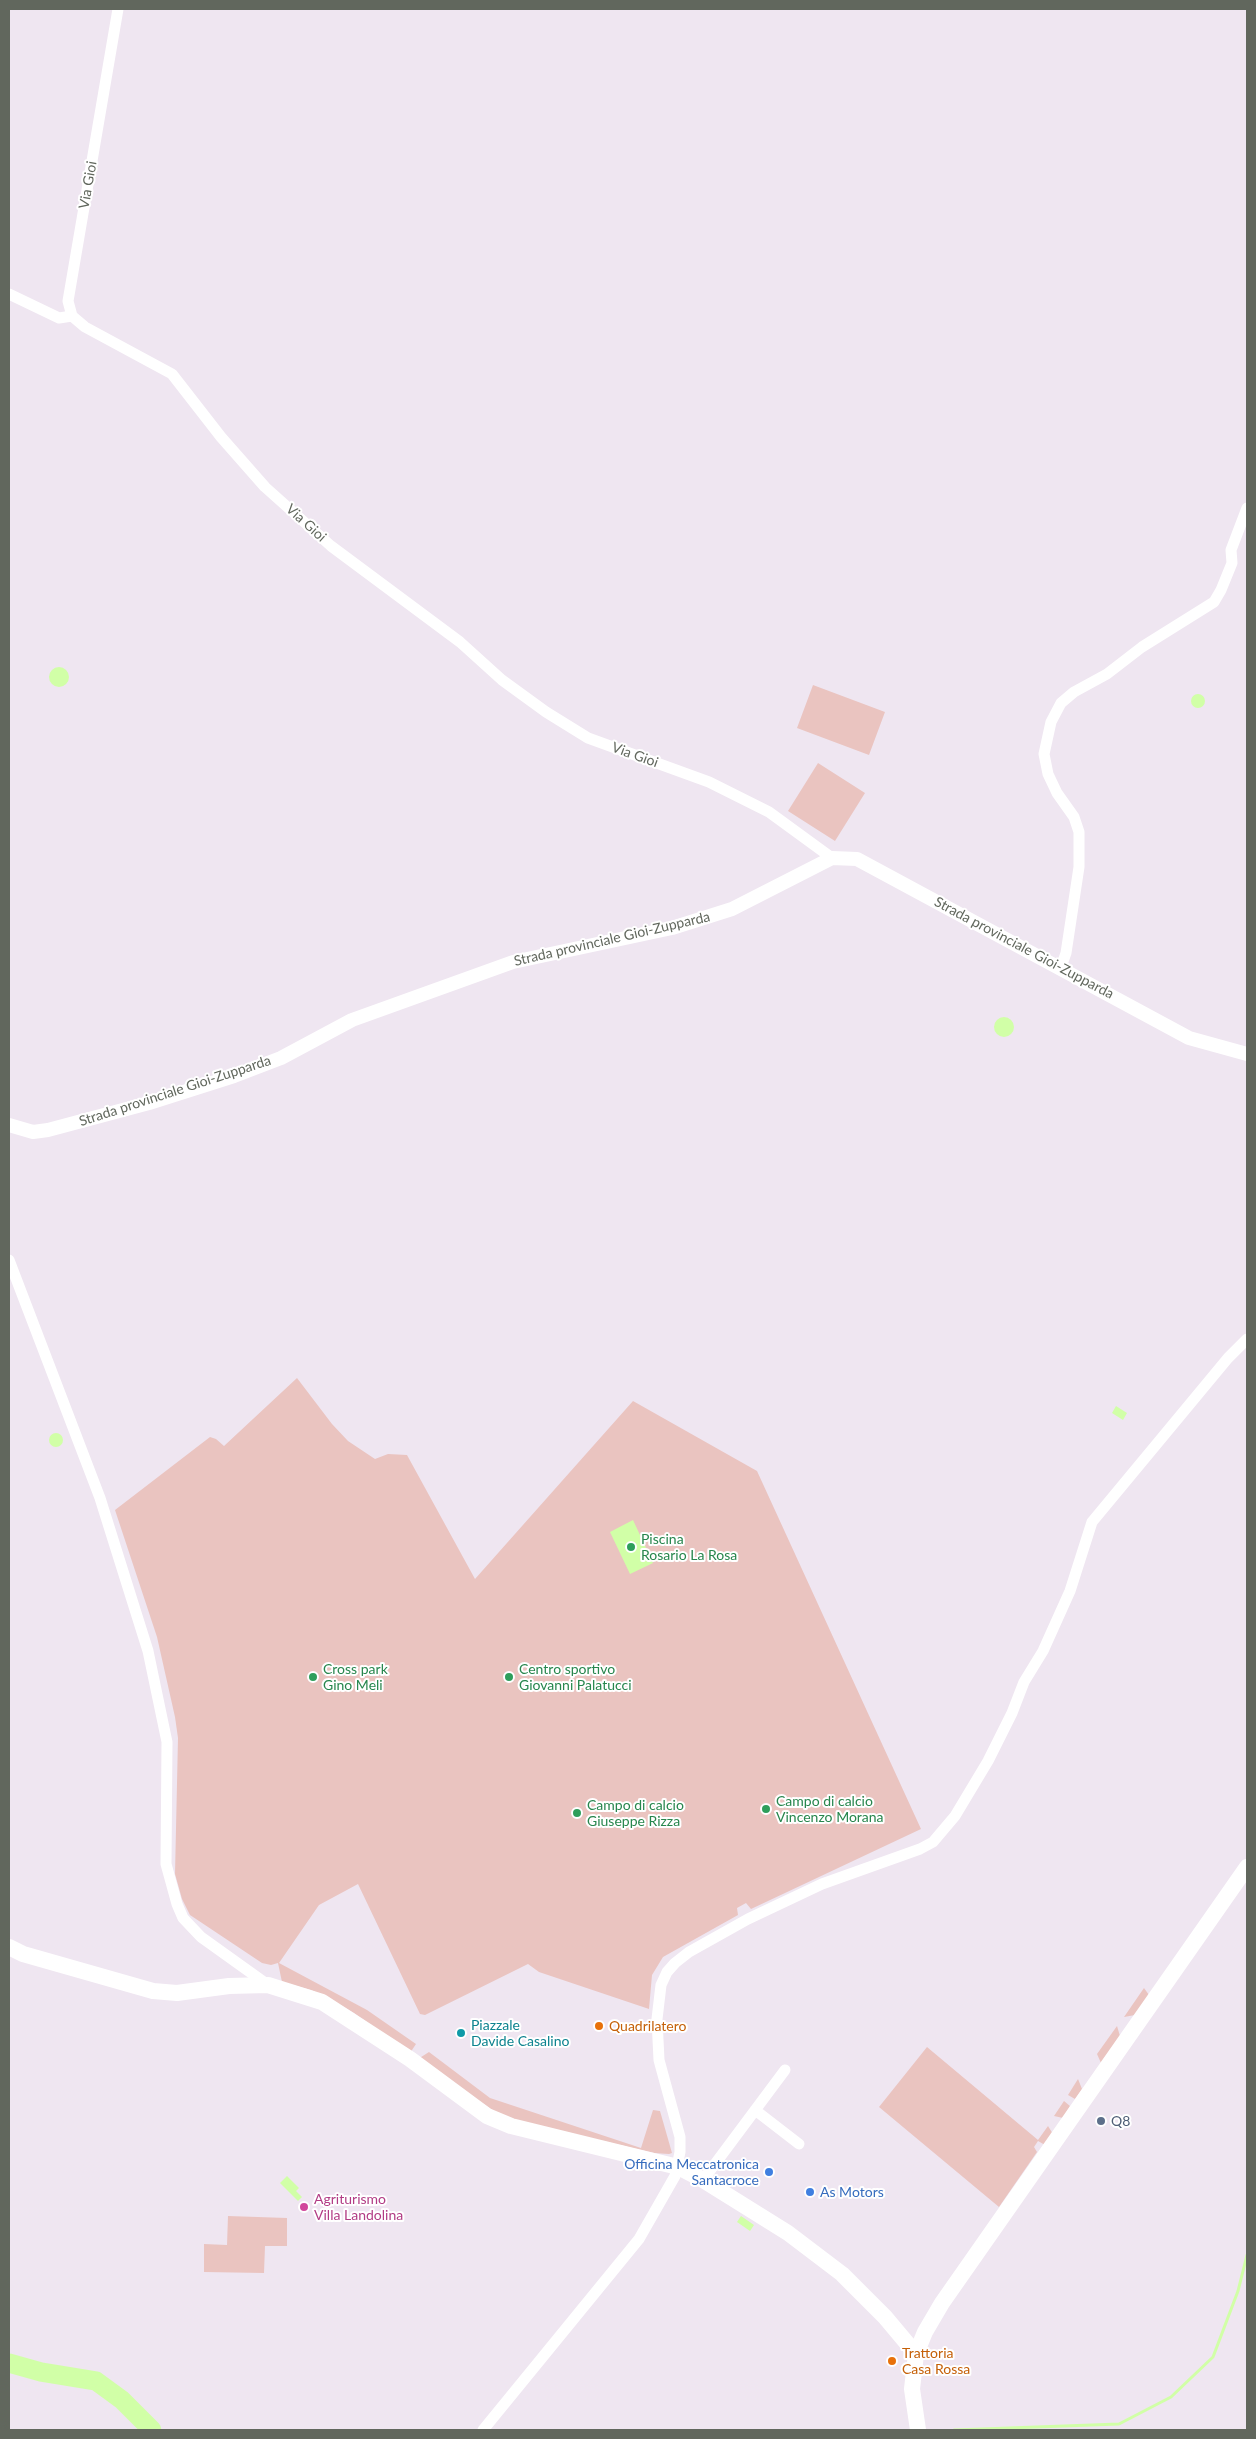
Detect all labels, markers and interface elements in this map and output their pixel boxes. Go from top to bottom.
street label: Via Gioi [76,160,100,210]
street label: Via Gioi [282,501,330,545]
street label: Via Gioi [609,739,661,771]
street label: Strada provinciale Gioi-Zupparda [931,893,1117,1003]
street label: Strada provinciale Gioi-Zupparda [512,908,712,970]
street label: Strada provinciale Gioi-Zupparda [77,1052,273,1130]
place label: Piscina Rosario La Rosa [641,1531,737,1564]
marker: Piscina Rosario La Rosa [625,1541,637,1553]
place label: Cross park Gino Meli [323,1661,388,1694]
place label: Centro sportivo Giovanni Palatucci [519,1661,632,1694]
marker: Cross park Gino Meli [307,1671,319,1683]
marker: Centro sportivo Giovanni Palatucci [503,1671,515,1683]
place label: Campo di calcio Vincenzo Morana [776,1793,884,1825]
place label: Campo di calcio Giuseppe Rizza [587,1797,684,1830]
marker: Campo di calcio Vincenzo Morana [760,1803,772,1815]
marker: Campo di calcio Giuseppe Rizza [571,1807,583,1819]
place label: Piazzale Davide Casalino [471,2017,569,2050]
place label: Quadrilatero [609,2018,686,2034]
marker: Quadrilatero [593,2020,605,2032]
marker: Piazzale Davide Casalino [455,2027,467,2039]
place label: Q8 [1111,2113,1130,2129]
marker: Q8 [1095,2115,1107,2127]
place label: Officina Meccatronica Santacroce [624,2156,759,2188]
marker: Officina Meccatronica Santacroce [763,2166,775,2178]
place label: As Motors [820,2184,884,2200]
marker: As Motors [804,2186,816,2198]
place label: Agriturismo Villa Landolina [314,2191,403,2224]
marker: Agriturismo Villa Landolina [298,2201,310,2213]
place label: Trattoria Casa Rossa [902,2345,970,2378]
marker: Trattoria Casa Rossa [886,2355,898,2367]

